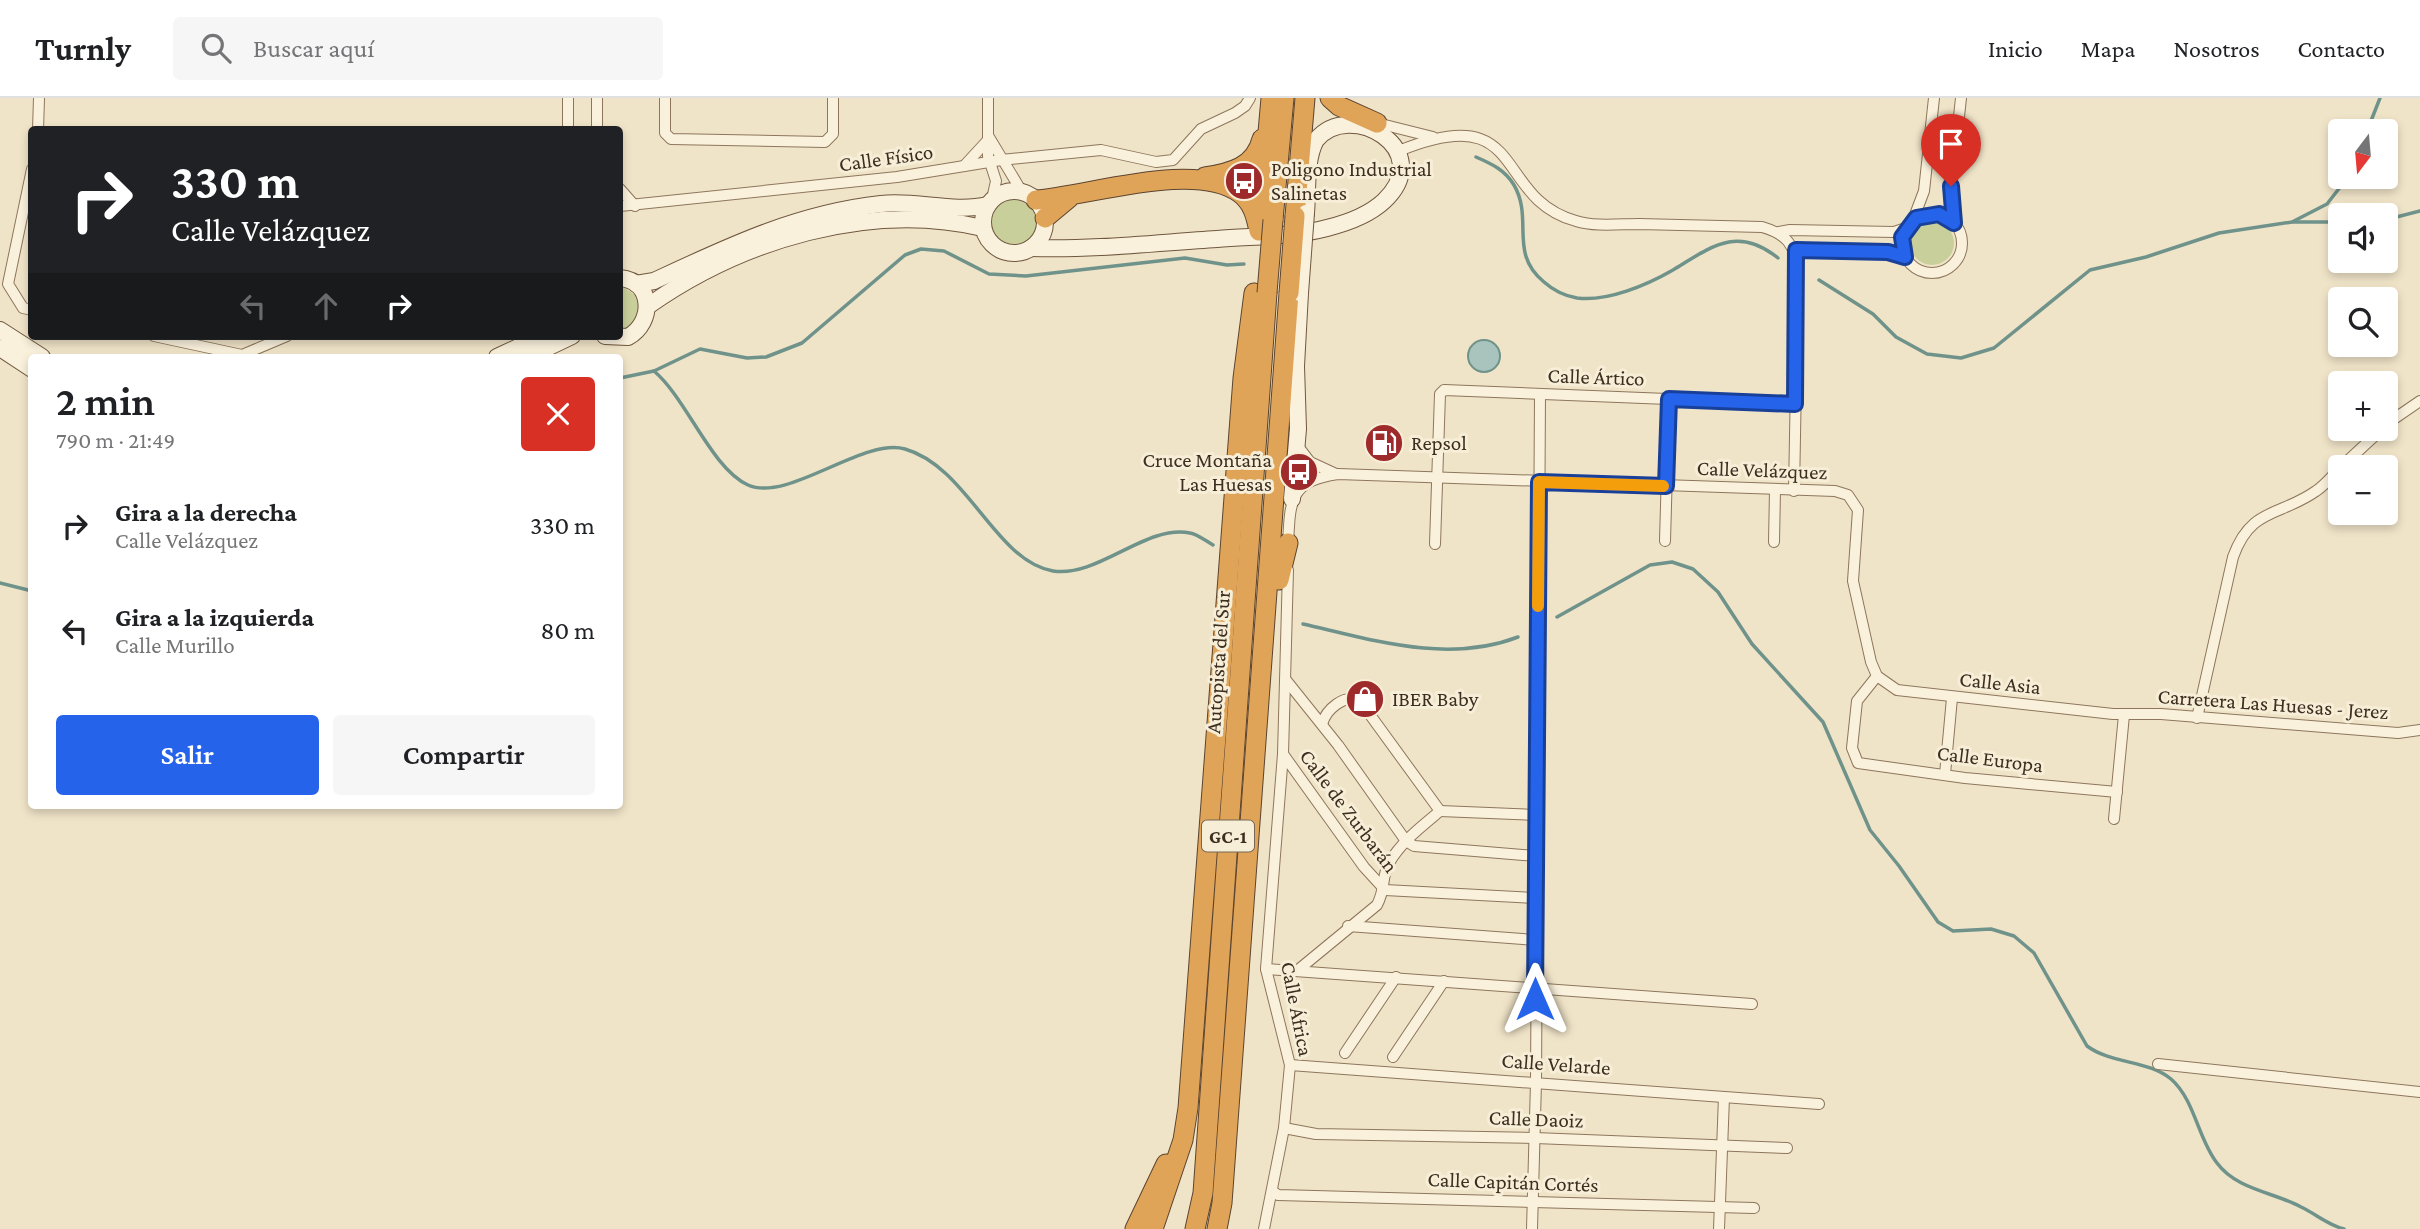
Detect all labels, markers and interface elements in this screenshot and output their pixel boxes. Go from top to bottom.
search box [173,17,663,80]
icon: search [197,29,235,67]
text: Turnly [35,30,131,67]
text: Buscar aquí [253,34,374,63]
text: Inicio [1988,35,2043,62]
text: Mapa [2081,35,2135,62]
text: Nosotros [2173,35,2260,62]
text: Contacto [2298,35,2385,62]
pin [1921,114,1981,186]
north arrow [2328,119,2398,189]
map controls [2328,119,2398,525]
icon: arrive [1932,125,1970,163]
street label: Calle Físico [837,140,935,176]
icon: right [56,154,147,245]
text: 330 m [171,154,299,209]
place label: Poligono Industrial Salinetas [1271,157,1432,205]
bus stop icon: Poligono Industrial Salinetas [1223,160,1265,202]
button: sound [2328,203,2398,273]
text: Calle Velázquez [171,212,370,248]
icon: left [234,287,272,325]
icon: ahead [307,287,345,325]
icon: right [380,287,418,325]
button: search [2328,287,2398,357]
street label: Calle Ártico [1547,363,1645,391]
button: + [2328,371,2398,441]
text: 2 min [56,377,155,424]
button: close [521,377,595,451]
fuel station icon: Repsol [1363,422,1405,464]
text: 790 m · 21:49 [56,427,175,453]
place label: Repsol [1411,431,1467,455]
place label: Cruce Montaña Las Huesas [1143,448,1272,496]
bus stop icon: Cruce Montaña Las Huesas [1278,451,1320,493]
button: − [2328,455,2398,525]
street label: Calle Velázquez [1696,456,1828,484]
text: Gira a la derecha [115,498,297,527]
icon: right [56,507,94,545]
text: 330 m [530,511,595,540]
text: Calle Velázquez [115,527,258,553]
street label: Autopista del Sur [1201,589,1235,734]
text: Gira a la izquierda [115,603,314,632]
icon: left [56,612,94,650]
text: 80 m [541,616,595,645]
text: Calle Murillo [115,632,235,658]
street label: Calle Asia [1958,667,2042,699]
shop icon: IBER Baby [1344,678,1386,720]
street label: Carretera Las Huesas - Jerez [2157,684,2389,724]
place label: IBER Baby [1392,687,1479,711]
button: Salir [56,715,319,795]
button: Compartir [333,715,595,795]
street label: Calle Europa [1936,741,2045,777]
street label: Calle de Zurbarán [1295,745,1403,877]
road number: GC-1 [1202,820,1254,852]
street label: Calle África [1276,960,1318,1059]
position arrow [1498,962,1572,1036]
street label: Calle Velarde [1501,1048,1611,1080]
street label: Calle Daoiz [1488,1105,1584,1133]
street label: Calle Capitán Cortés [1427,1167,1599,1197]

